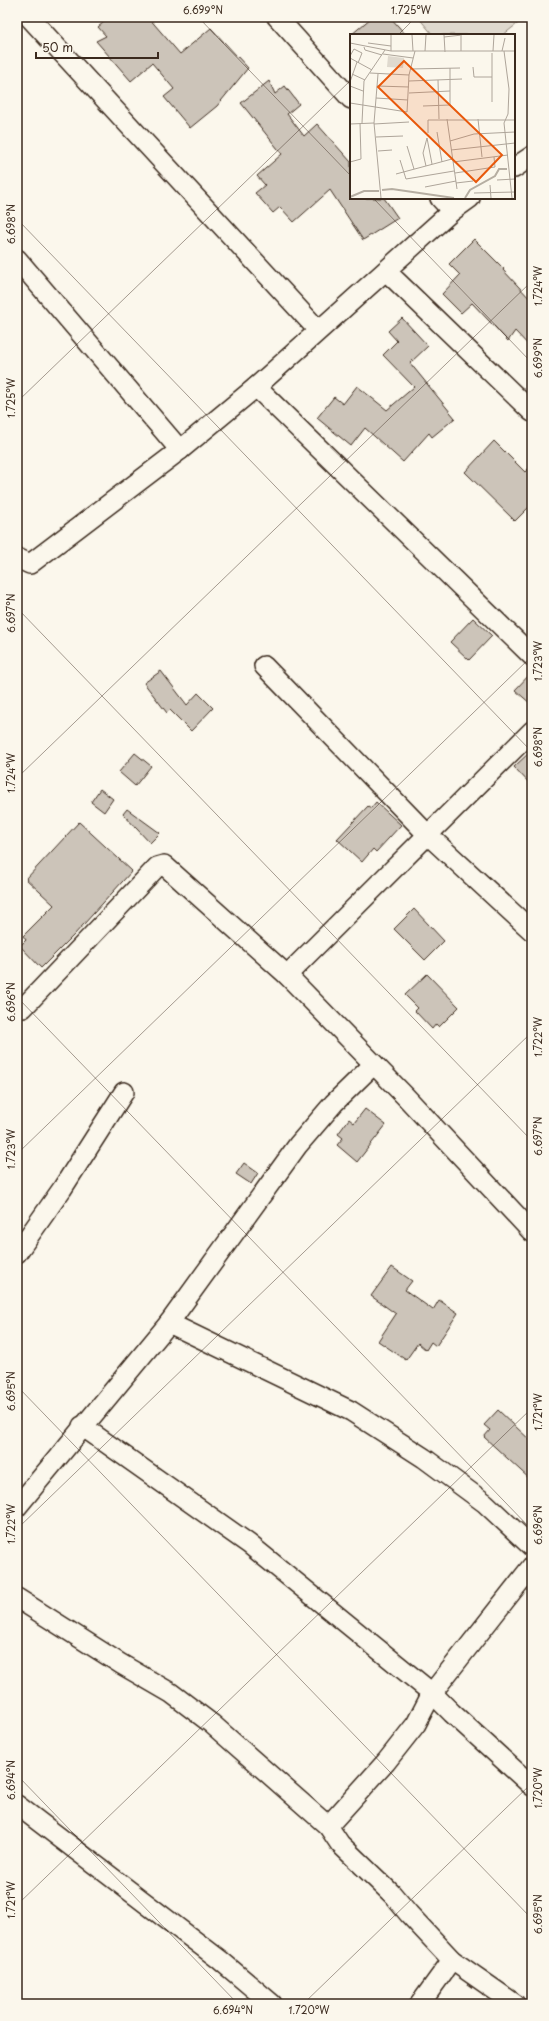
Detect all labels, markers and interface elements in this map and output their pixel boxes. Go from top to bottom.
text: 6.699°N [183,2,223,17]
text: 1.725°W [391,2,432,17]
scale bar [36,34,158,60]
inset map [350,34,515,199]
text: 50 m [42,38,73,56]
text: 6.698°N [3,204,18,244]
text: 1.724°W [530,265,545,306]
text: 6.699°N [530,338,545,378]
text: 1.725°W [3,377,18,418]
text: 6.697°N [3,593,18,633]
text: 1.723°W [530,640,545,681]
text: 6.698°N [530,727,545,767]
text: 1.724°W [3,752,18,793]
text: 6.696°N [3,982,18,1022]
text: 1.722°W [530,1016,545,1057]
text: 6.697°N [530,1116,545,1156]
text: 1.723°W [3,1128,18,1169]
text: 6.695°N [3,1371,18,1411]
text: 1.721°W [530,1392,545,1431]
text: 1.722°W [3,1503,18,1544]
text: 6.696°N [530,1505,545,1545]
text: 6.694°N [3,1760,18,1800]
text: 1.720°W [530,1767,545,1808]
text: 1.721°W [3,1880,18,1919]
text: 6.695°N [530,1894,545,1934]
text: 6.694°N [213,2002,253,2017]
text: 1.720°W [289,2002,330,2017]

